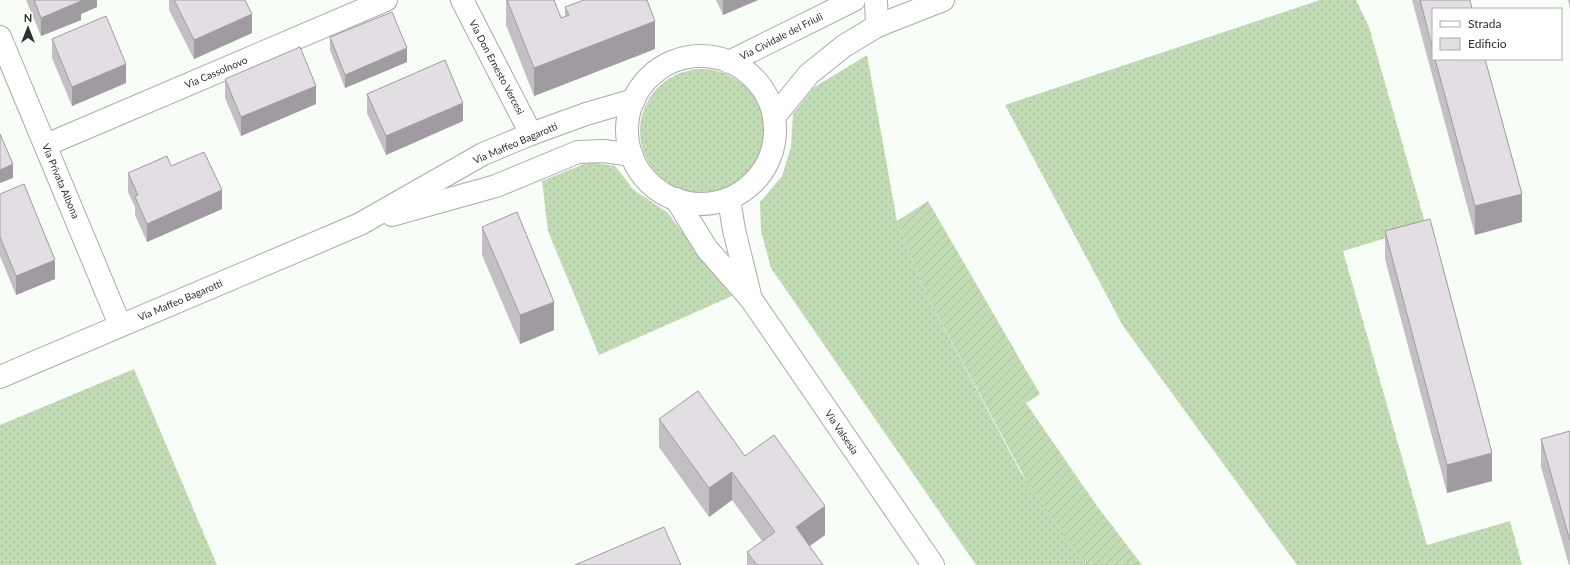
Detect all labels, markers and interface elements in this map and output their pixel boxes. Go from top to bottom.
north arrow [8,8,48,48]
legend [1432,8,1562,60]
street label: Via Cividale del Friuli [738,10,824,62]
text: N [24,11,32,24]
text: Strada [1468,16,1501,31]
street label: Via Don Ernesto Vercesi [467,18,527,116]
text: Edificio [1468,36,1507,51]
street label: Via Cassolnovo [183,53,249,91]
street label: Via Maffeo Bagarotti [471,120,559,166]
street label: Via Privata Albona [40,142,82,220]
street label: Via Maffeo Bagarotti [136,277,224,323]
street label: Via Valsesia [823,407,861,457]

